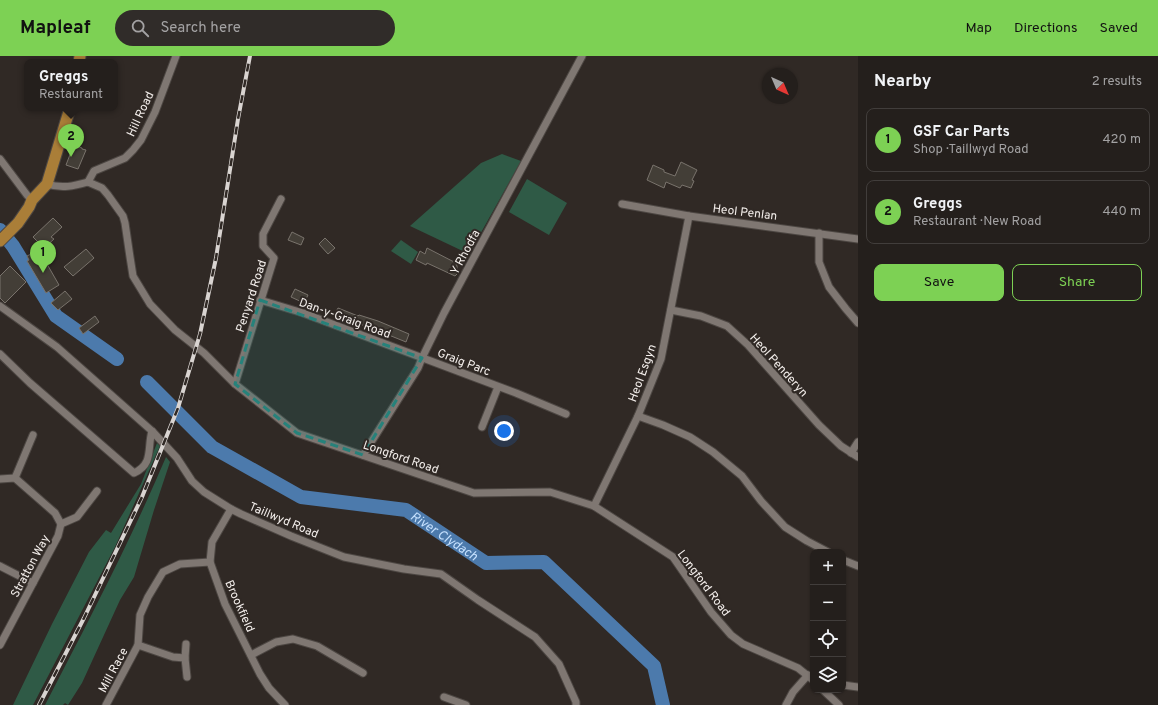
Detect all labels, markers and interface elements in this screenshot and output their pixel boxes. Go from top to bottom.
search box [115,10,395,46]
text: Mapleaf [20,16,91,40]
icon: search [129,17,151,39]
text: Search here [161,19,241,38]
text: Map [966,20,992,37]
text: Directions [1014,20,1078,37]
text: Saved [1100,20,1138,37]
popup [24,59,118,111]
text: Greggs [39,68,88,87]
north arrow [762,68,798,104]
text: Nearby [874,71,931,93]
text: 2 results [1092,74,1142,90]
text: Restaurant [39,87,103,103]
street label: Hill Road [123,89,158,140]
text: GSF Car Parts [913,123,1010,142]
pin: 2 [58,124,84,157]
text: 1 [885,132,891,148]
text: 420 m [1103,132,1141,148]
text: Shop · Taillwyd Road [913,142,1029,158]
text: Greggs [913,195,962,214]
street label: Heol Penlan [712,201,778,225]
text: 2 [884,204,892,220]
text: 440 m [1102,204,1141,220]
text: Restaurant · New Road [913,214,1042,230]
street label: Y Rhodfa [447,227,484,278]
pin: 1 [30,240,56,273]
street label: Penyard Road [233,258,271,335]
button: Save [874,264,1004,301]
button: Share [1012,264,1142,301]
street label: Dan-y-Graig Road [297,295,393,343]
street label: Heol Penderyn [745,331,811,401]
street label: Heol Esgyn [625,342,661,404]
street label: Graig Parc [435,345,493,380]
your location [494,421,514,441]
street label: Longford Road [361,438,441,478]
street label: Taillwyd Road [246,499,321,543]
water label: River Clydach [407,509,480,565]
street label: Stratton Way [8,532,54,601]
street label: Longford Road [673,547,733,620]
map controls [810,549,846,693]
button: + [810,549,846,585]
street label: Brookfield [220,578,258,635]
button: − [810,585,846,621]
button: locate [810,621,846,657]
street label: Mill Race [95,645,132,696]
button: layers [810,657,846,693]

